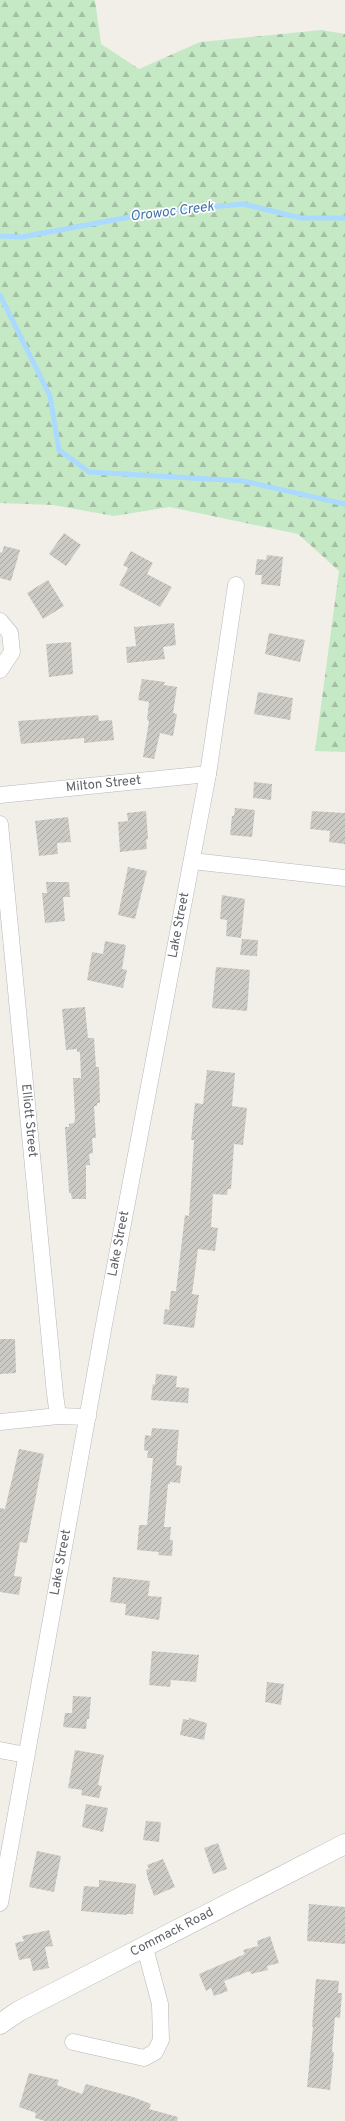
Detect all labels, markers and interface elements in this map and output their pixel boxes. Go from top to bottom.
water label: Orowoc Creek [129,198,216,226]
street label: Milton Street [65,773,142,796]
street label: Lake Street [165,891,193,960]
street label: Elliott Street [17,1083,40,1158]
street label: Lake Street [105,1209,133,1278]
street label: Lake Street [47,1528,75,1597]
street label: Commack Road [128,1905,216,1961]

